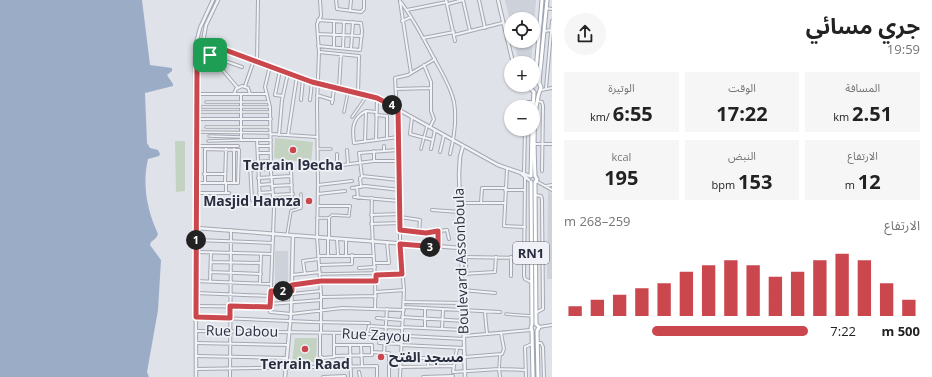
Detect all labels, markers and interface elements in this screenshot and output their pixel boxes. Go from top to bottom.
text: جري مسائي [806,10,920,40]
map controls [504,12,540,136]
button: locate [504,12,540,48]
button: share [564,13,606,55]
pin [193,38,227,72]
text: 19:59 [887,40,920,58]
icon: arrive [199,44,221,66]
button: + [504,56,540,92]
text: الوتيرة [608,80,635,95]
text: الوقت [728,80,756,95]
text: المسافة [845,80,880,95]
pin: 4 [382,95,402,115]
text: 4 [389,97,395,112]
button: − [504,100,540,136]
text: 6:55 [613,100,653,127]
text: 17:22 [716,100,768,127]
text: 2.51 [852,100,892,127]
text: /km [590,109,613,124]
text: km [833,109,852,124]
marker: Terrain l9echa [288,145,298,155]
text: النبض [728,148,756,163]
text: الارتفاع [848,148,878,163]
text: kcal [611,149,631,164]
place label: Terrain l9echa [243,155,343,174]
text: 195 [604,164,639,191]
text: 153 [738,168,772,195]
text: 12 [858,168,881,195]
text: bpm [712,177,738,192]
text: m [845,177,858,192]
street label: Boulevard Assonboula [448,188,473,334]
place label: Masjid Hamza [203,191,301,210]
marker: Masjid Hamza [304,196,314,206]
text: 259–268 m [564,212,631,230]
text: الارتفاع [884,216,920,234]
pin: 1 [186,230,206,250]
text: 1 [193,232,199,247]
pin: 3 [420,237,440,257]
text: 3 [427,239,433,254]
road number: RN1 [513,242,549,264]
pin: 2 [273,281,293,301]
text: 2 [280,283,286,298]
street label: Rue Dabou [206,320,278,341]
text: 7:22 [830,322,856,340]
text: 500 m [882,322,920,340]
street label: Rue Zayou [341,323,411,346]
marker: Terrain Raad [300,344,310,354]
place label: مسجد الفتح [389,347,464,367]
marker: مسجد الفتح [376,352,386,362]
place label: Terrain Raad [260,354,350,373]

